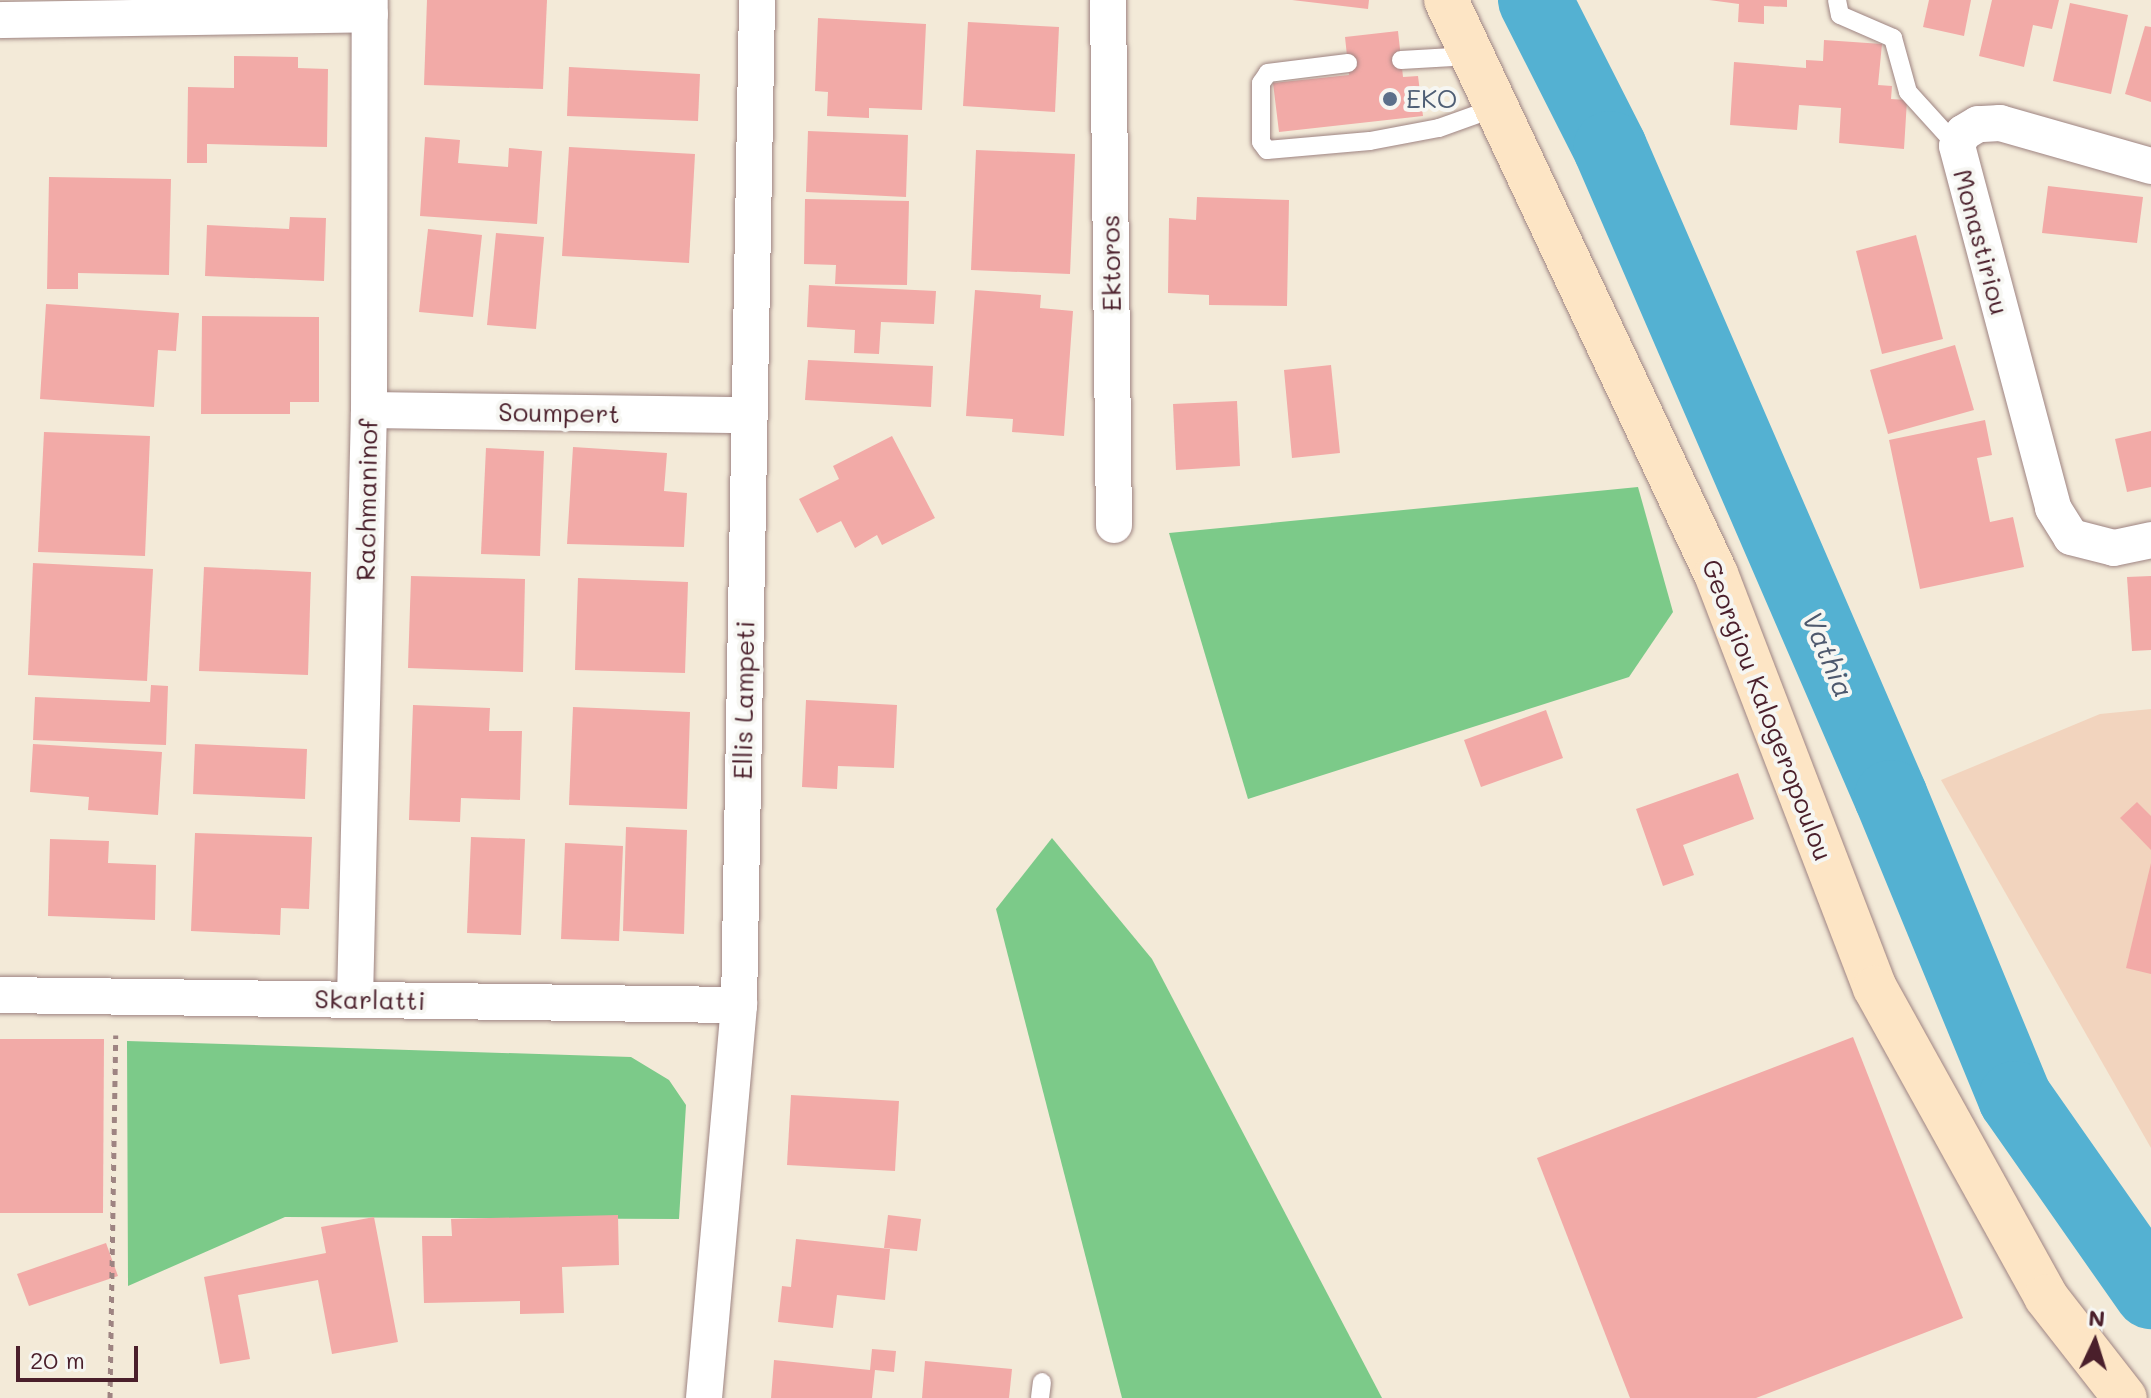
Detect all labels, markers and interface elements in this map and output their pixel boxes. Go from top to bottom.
place label: EKO [1406,83,1457,115]
marker: EKO [1381,90,1399,108]
street label: Monastiriou [1947,166,2015,318]
street label: Ektoros [1095,214,1127,312]
street label: Soumpert [498,396,620,430]
street label: Rachmaninof [350,419,384,581]
street label: Georgiou Kalogeropoulou [1695,555,1839,865]
water label: Vathia [1796,606,1862,702]
street label: Ellis Lampeti [727,620,761,780]
street label: Skarlatti [314,983,426,1017]
north arrow [2055,1302,2135,1382]
text: N [2087,1303,2106,1333]
scale bar [20,1330,142,1380]
text: 20 m [30,1344,85,1375]

